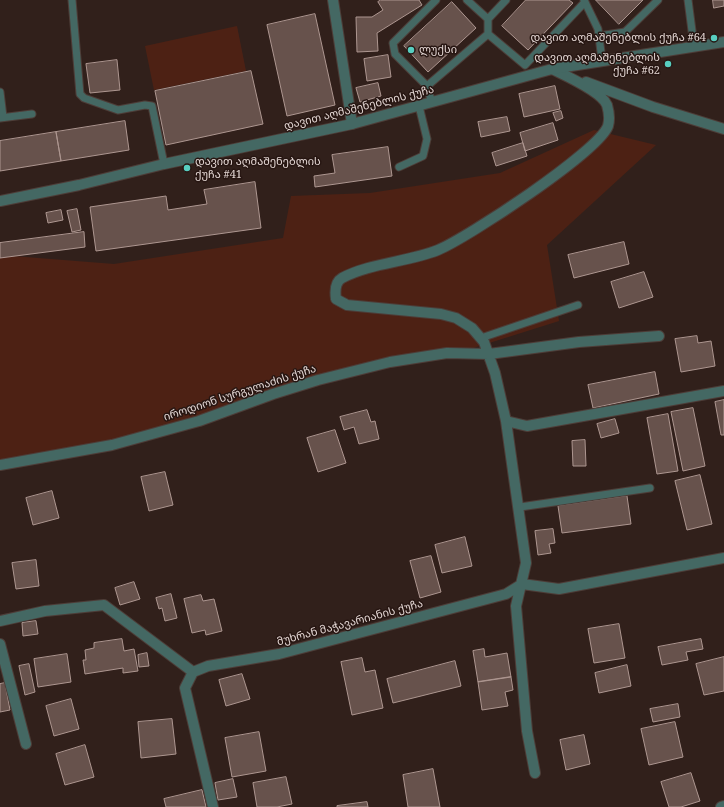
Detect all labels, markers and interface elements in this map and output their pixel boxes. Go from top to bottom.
place label: დავით აღმაშენებლის ქუჩა #64 [530,31,706,45]
marker: დავით აღმაშენებლის ქუჩა #64 [709,33,719,43]
place label: ლუქსი [419,43,457,57]
marker: ლუქსი [406,45,416,55]
place label: დავით აღმაშენებლის ქუჩა #62 [534,51,660,77]
marker: დავით აღმაშენებლის ქუჩა #62 [663,59,673,69]
street label: დავით აღმაშენებლის ქუჩა [283,83,435,133]
place label: დავით აღმაშენებლის ქუჩა #41 [195,155,321,181]
marker: დავით აღმაშენებლის ქუჩა #41 [182,163,192,173]
street label: იროდიონ სურგულაძის ქუჩა [162,362,318,424]
street label: მუხრან მაჭავარიანის ქუჩა [276,597,424,649]

